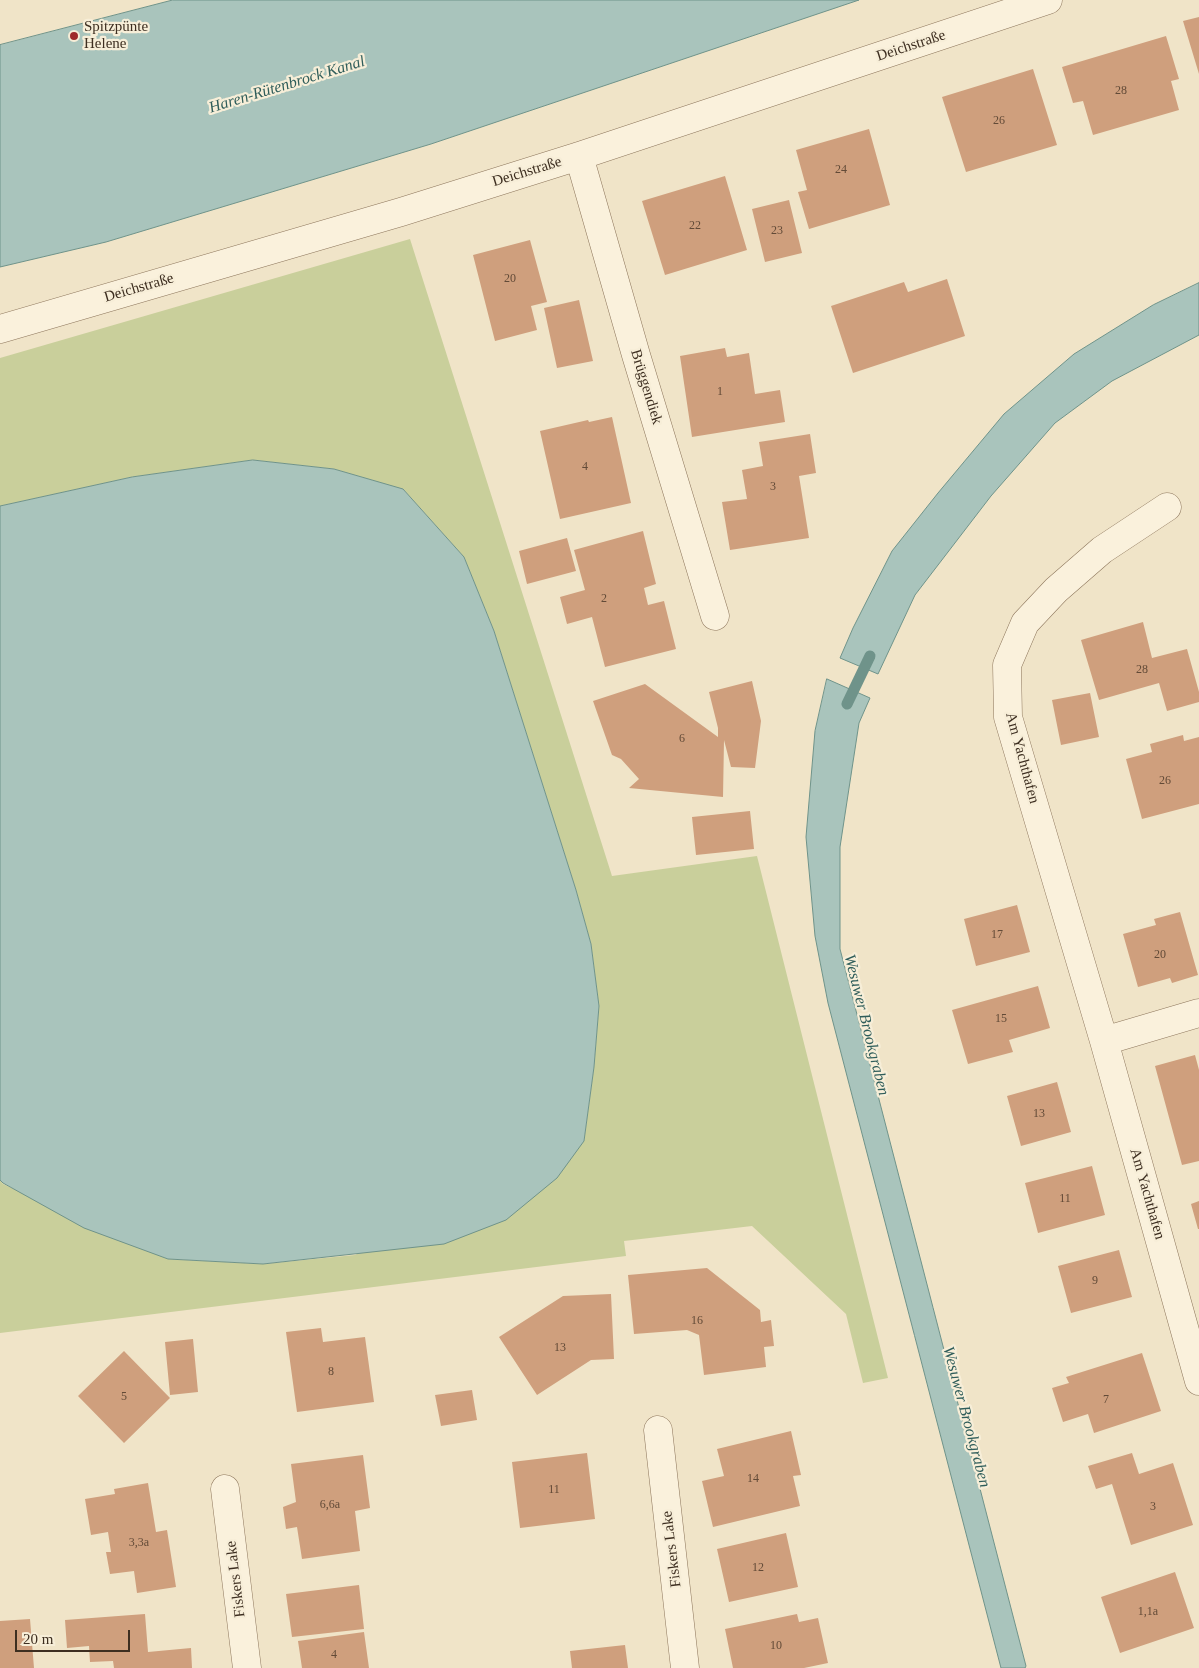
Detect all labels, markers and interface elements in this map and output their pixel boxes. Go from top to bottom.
place label: Spitzpünte Helene [84,18,148,53]
street label: Deichstraße [874,26,948,66]
marker: Spitzpünte Helene [68,30,80,42]
water label: Haren-Rütenbrock Kanal [207,52,367,118]
house number: 28 [1115,84,1127,98]
house number: 26 [993,114,1005,128]
street label: Deichstraße [490,153,564,191]
house number: 24 [835,163,847,177]
house number: 22 [689,219,701,233]
house number: 23 [771,224,783,238]
street label: Deichstraße [102,269,176,307]
house number: 20 [504,272,516,286]
street label: Brüggendiek [626,347,666,427]
house number: 1 [717,385,723,399]
house number: 4 [582,460,588,474]
house number: 3 [770,480,776,494]
house number: 2 [601,592,607,606]
house number: 28 [1136,663,1148,677]
street label: Am Yachthafen [1001,710,1043,806]
house number: 6 [679,732,685,746]
house number: 26 [1159,774,1171,788]
house number: 17 [991,928,1003,942]
house number: 20 [1154,948,1166,962]
water label: Wesuwer Brookgraben [839,952,893,1098]
house number: 15 [995,1012,1007,1026]
house number: 13 [1033,1107,1045,1121]
street label: Am Yachthafen [1125,1146,1169,1242]
house number: 11 [1059,1192,1071,1206]
house number: 9 [1092,1274,1098,1288]
house number: 16 [691,1314,703,1328]
house number: 13 [554,1341,566,1355]
water label: Wesuwer Brookgraben [938,1344,994,1490]
house number: 8 [328,1365,334,1379]
house number: 5 [121,1390,127,1404]
house number: 7 [1103,1393,1109,1407]
house number: 14 [747,1472,759,1486]
house number: 11 [548,1483,560,1497]
house number: 6,6a [320,1498,340,1512]
house number: 3 [1150,1500,1156,1514]
street label: Fiskers Lake [658,1510,686,1588]
house number: 3,3a [129,1536,149,1550]
street label: Fiskers Lake [222,1540,250,1618]
house number: 12 [752,1561,764,1575]
house number: 1,1a [1138,1605,1158,1619]
scale bar [18,1620,132,1652]
text: 20 m [23,1631,53,1647]
house number: 10 [770,1639,782,1653]
house number: 4 [331,1648,337,1662]

